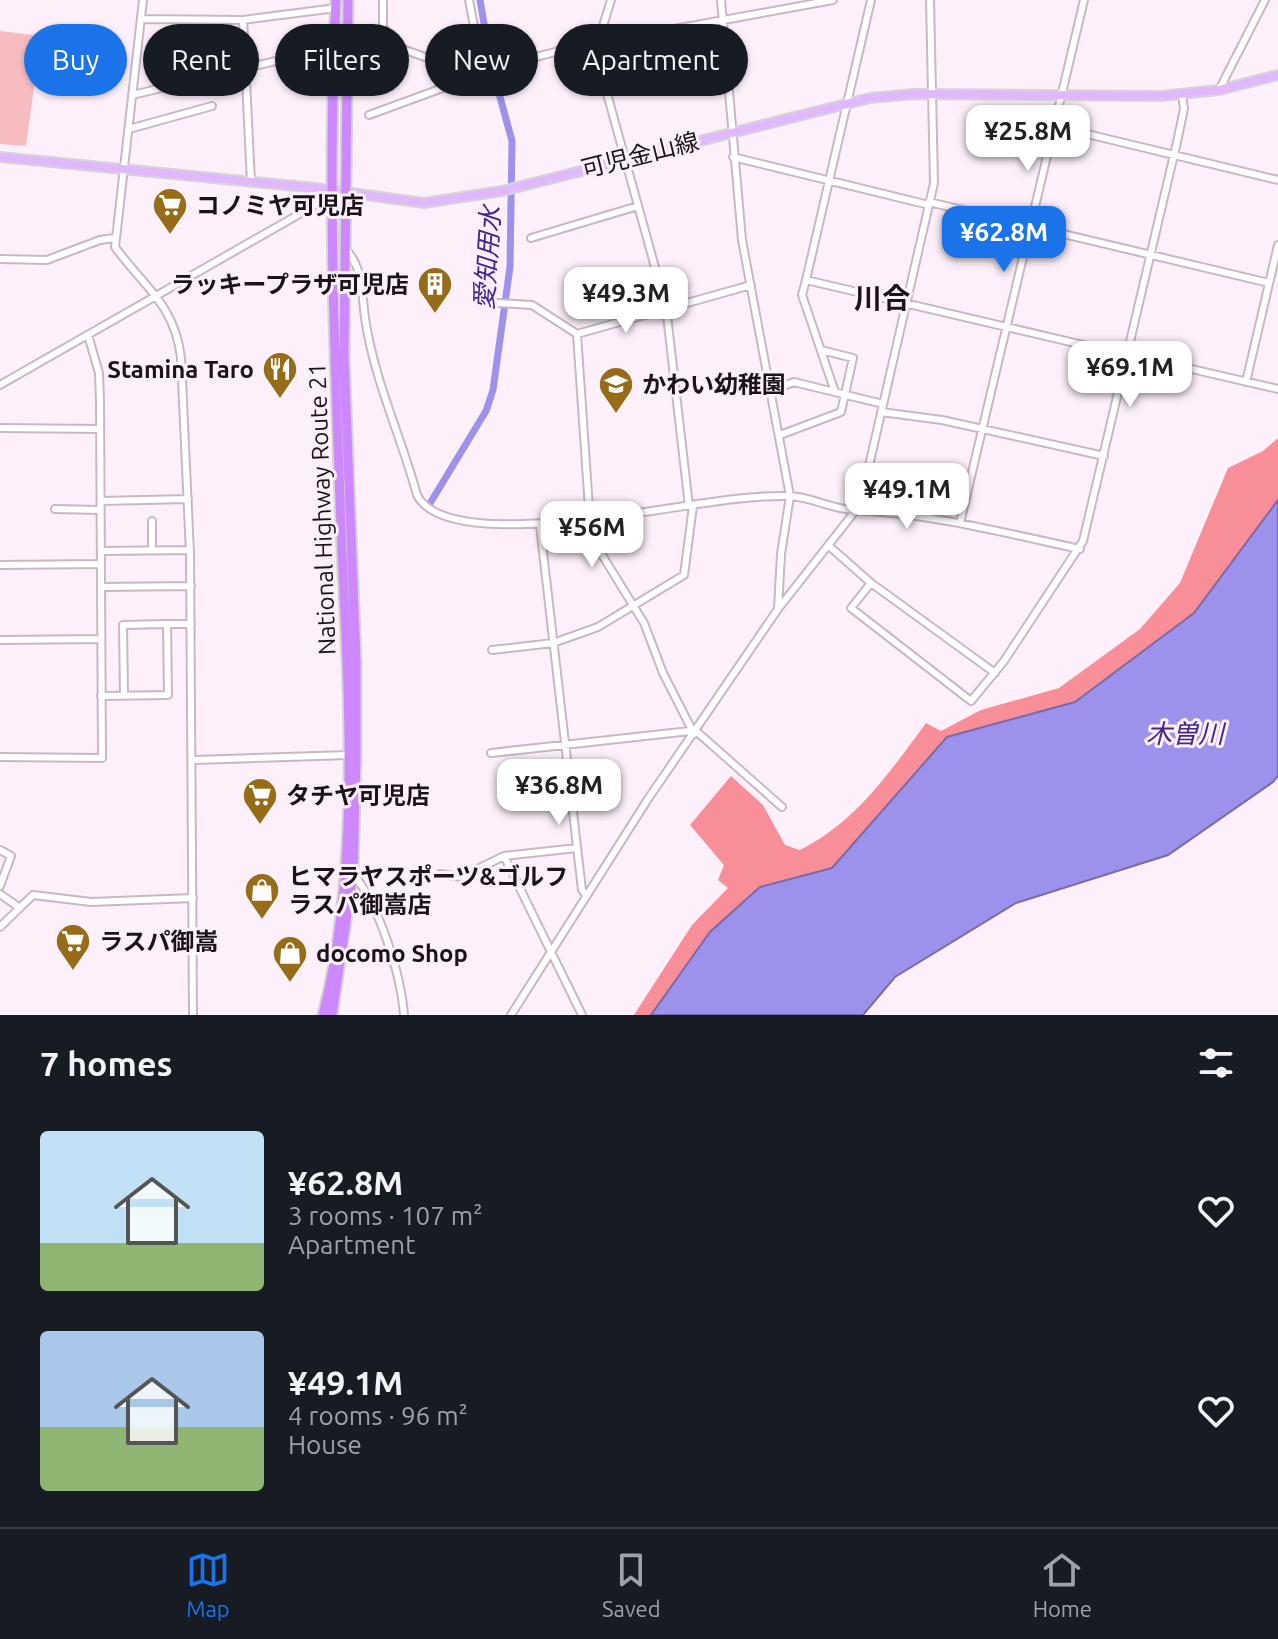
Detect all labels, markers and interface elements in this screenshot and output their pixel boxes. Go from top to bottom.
chip: Buy [24,24,127,96]
chip: Rent [143,24,259,96]
chip: Filters [275,24,409,96]
chip: New [425,24,538,96]
chip: Apartment [554,24,748,96]
pin: ¥25.8M [963,105,1093,173]
text: ¥25.8M [984,116,1072,145]
street label: 可児金山線 [579,127,701,183]
supermarket icon: コノミヤ可児店 [151,186,189,236]
place label: コノミヤ可児店 [196,192,364,219]
water label: 愛知用水 [469,202,505,311]
pin: ¥62.8M [939,206,1069,274]
text: ¥62.8M [960,217,1048,246]
building icon: ラッキープラザ可児店 [416,265,454,315]
pin: ¥49.3M [561,267,691,335]
place label: ラッキープラザ可児店 [170,271,409,298]
text: ¥49.3M [582,278,670,307]
district label: 川合 [854,282,910,313]
pin: ¥69.1M [1065,341,1195,409]
restaurant icon: Stamina Taro [261,350,299,400]
text: ¥69.1M [1086,352,1174,381]
place label: Stamina Taro [107,356,254,383]
street label: National Highway Route 21 [303,362,341,656]
school or university icon: かわい幼稚園 [597,365,635,415]
place label: かわい幼稚園 [642,371,786,398]
pin: ¥49.1M [842,463,972,531]
text: ¥49.1M [863,474,951,503]
pin: ¥56M [545,501,639,569]
text: ¥56M [558,512,626,541]
water label: 木曽川 [1146,719,1227,748]
pin: ¥36.8M [494,759,624,827]
text: ¥36.8M [515,770,603,799]
supermarket icon: タチヤ可児店 [241,776,279,826]
place label: タチヤ可児店 [286,782,430,809]
place label: ヒマラヤスポーツ&ゴルフ ラスパ御嵩店 [288,863,568,918]
shop icon: ヒマラヤスポーツ&ゴルフ ラスパ御嵩店 [243,871,281,921]
supermarket icon: ラスパ御嵩 [54,922,92,972]
place label: ラスパ御嵩 [99,928,219,955]
shop icon: docomo Shop [271,934,309,984]
place label: docomo Shop [316,940,468,967]
icon: filters [1194,1041,1238,1085]
text: 7 homes [40,1044,173,1082]
icon: home [104,1163,200,1259]
text: ¥62.8M [288,1163,403,1201]
icon: heart [1194,1189,1238,1233]
text: 3 rooms · 107 m² [288,1201,483,1230]
text: Apartment [288,1230,415,1259]
icon: home [104,1363,200,1459]
text: ¥49.1M [288,1363,403,1401]
icon: heart [1194,1389,1238,1433]
text: 4 rooms · 96 m² [288,1401,468,1430]
text: House [288,1430,362,1459]
tab: Map [186,1548,230,1621]
tab: Saved [602,1548,661,1621]
tab: Home [1033,1548,1092,1621]

